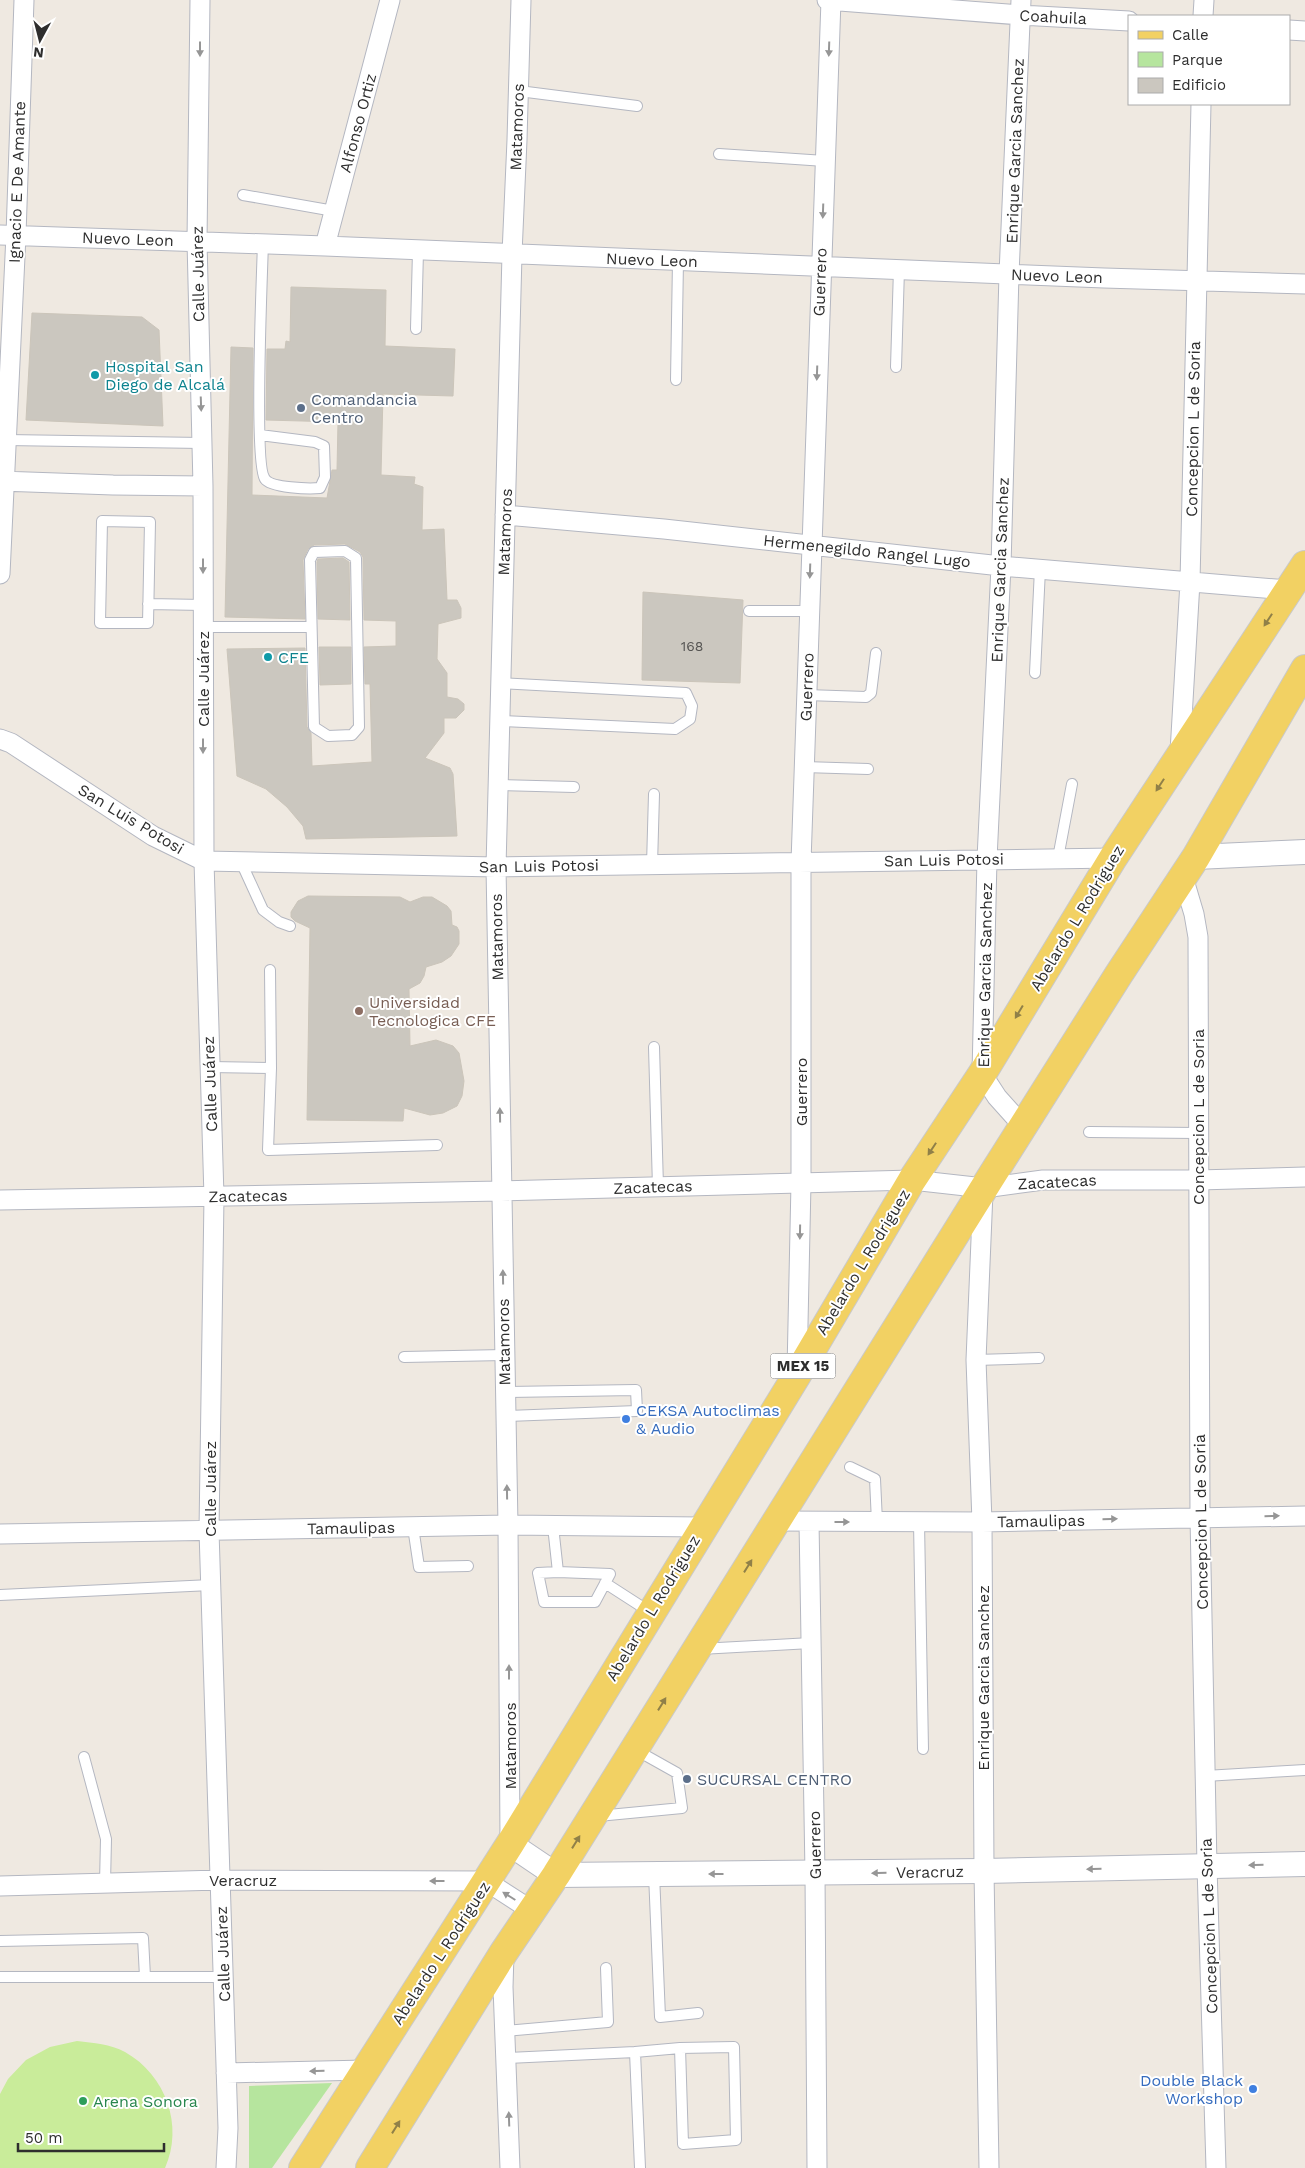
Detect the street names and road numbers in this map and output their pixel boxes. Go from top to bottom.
street label: Coahuila [1019,6,1087,28]
street label: Enrique Garcia Sanchez [1002,58,1028,244]
street label: Alfonso Ortiz [336,71,380,175]
street label: Matamoros [506,83,528,171]
street label: Ignacio E De Amante [5,101,29,263]
street label: Calle Juárez [188,226,208,322]
street label: Nuevo Leon [82,228,174,250]
street label: Guerrero [809,247,831,317]
street label: Nuevo Leon [606,249,698,271]
street label: Nuevo Leon [1011,265,1103,287]
street label: Concepcion L de Soria [1182,341,1204,517]
street label: Enrique Garcia Sanchez [987,477,1013,663]
street label: Matamoros [494,488,516,576]
street label: Hermenegildo Rangel Lugo [762,531,972,571]
street label: Calle Juárez [194,631,213,727]
street label: Guerrero [796,652,818,722]
street label: San Luis Potosi [75,780,187,858]
street label: Abelardo L Rodriguez [1026,842,1128,994]
street label: San Luis Potosi [884,849,1004,871]
street label: San Luis Potosi [479,855,599,877]
street label: Enrique Garcia Sanchez [974,882,996,1068]
street label: Matamoros [487,893,507,981]
street label: Concepcion L de Soria [1189,1029,1208,1205]
street label: Calle Juárez [199,1036,221,1132]
street label: Guerrero [792,1058,811,1126]
street label: Zacatecas [1017,1170,1097,1194]
street label: Zacatecas [613,1176,693,1198]
street label: Zacatecas [208,1186,288,1206]
street label: Abelardo L Rodriguez [812,1186,914,1338]
street label: Matamoros [494,1298,514,1386]
road number: MEX 15 [770,1354,836,1378]
street label: Concepcion L de Soria [1190,1434,1212,1610]
street label: Calle Juárez [201,1441,220,1537]
street label: Tamaulipas [997,1511,1085,1531]
street label: Tamaulipas [307,1518,395,1538]
street label: Abelardo L Rodriguez [602,1532,704,1684]
street label: Enrique Garcia Sanchez [974,1585,993,1771]
street label: Matamoros [501,1702,520,1790]
street label: Guerrero [805,1811,825,1879]
street label: Concepcion L de Soria [1196,1838,1222,2014]
street label: Veracruz [896,1862,964,1882]
street label: Veracruz [209,1871,277,1890]
street label: Abelardo L Rodriguez [388,1878,494,2028]
street label: Calle Juárez [212,1906,234,2002]

